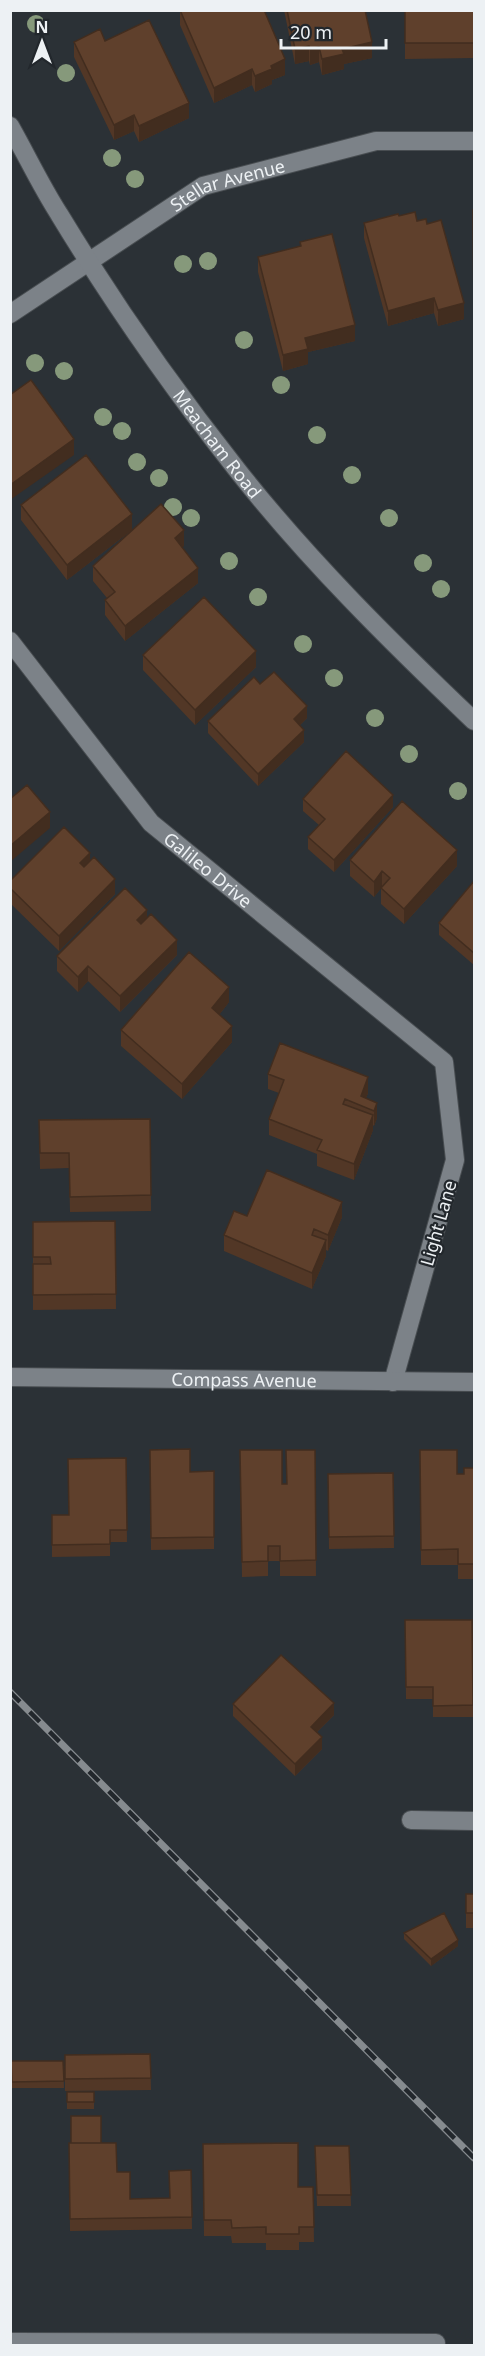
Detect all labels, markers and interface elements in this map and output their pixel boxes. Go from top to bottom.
north arrow [12,12,72,72]
scale bar [281,12,386,50]
text: N [35,16,49,38]
text: 20 m [290,20,332,44]
street label: Stellar Avenue [165,153,287,217]
street label: Meacham Road [168,385,267,503]
street label: Galileo Drive [159,826,257,913]
street label: Light Lane [414,1177,462,1269]
street label: Compass Avenue [171,1367,317,1392]

